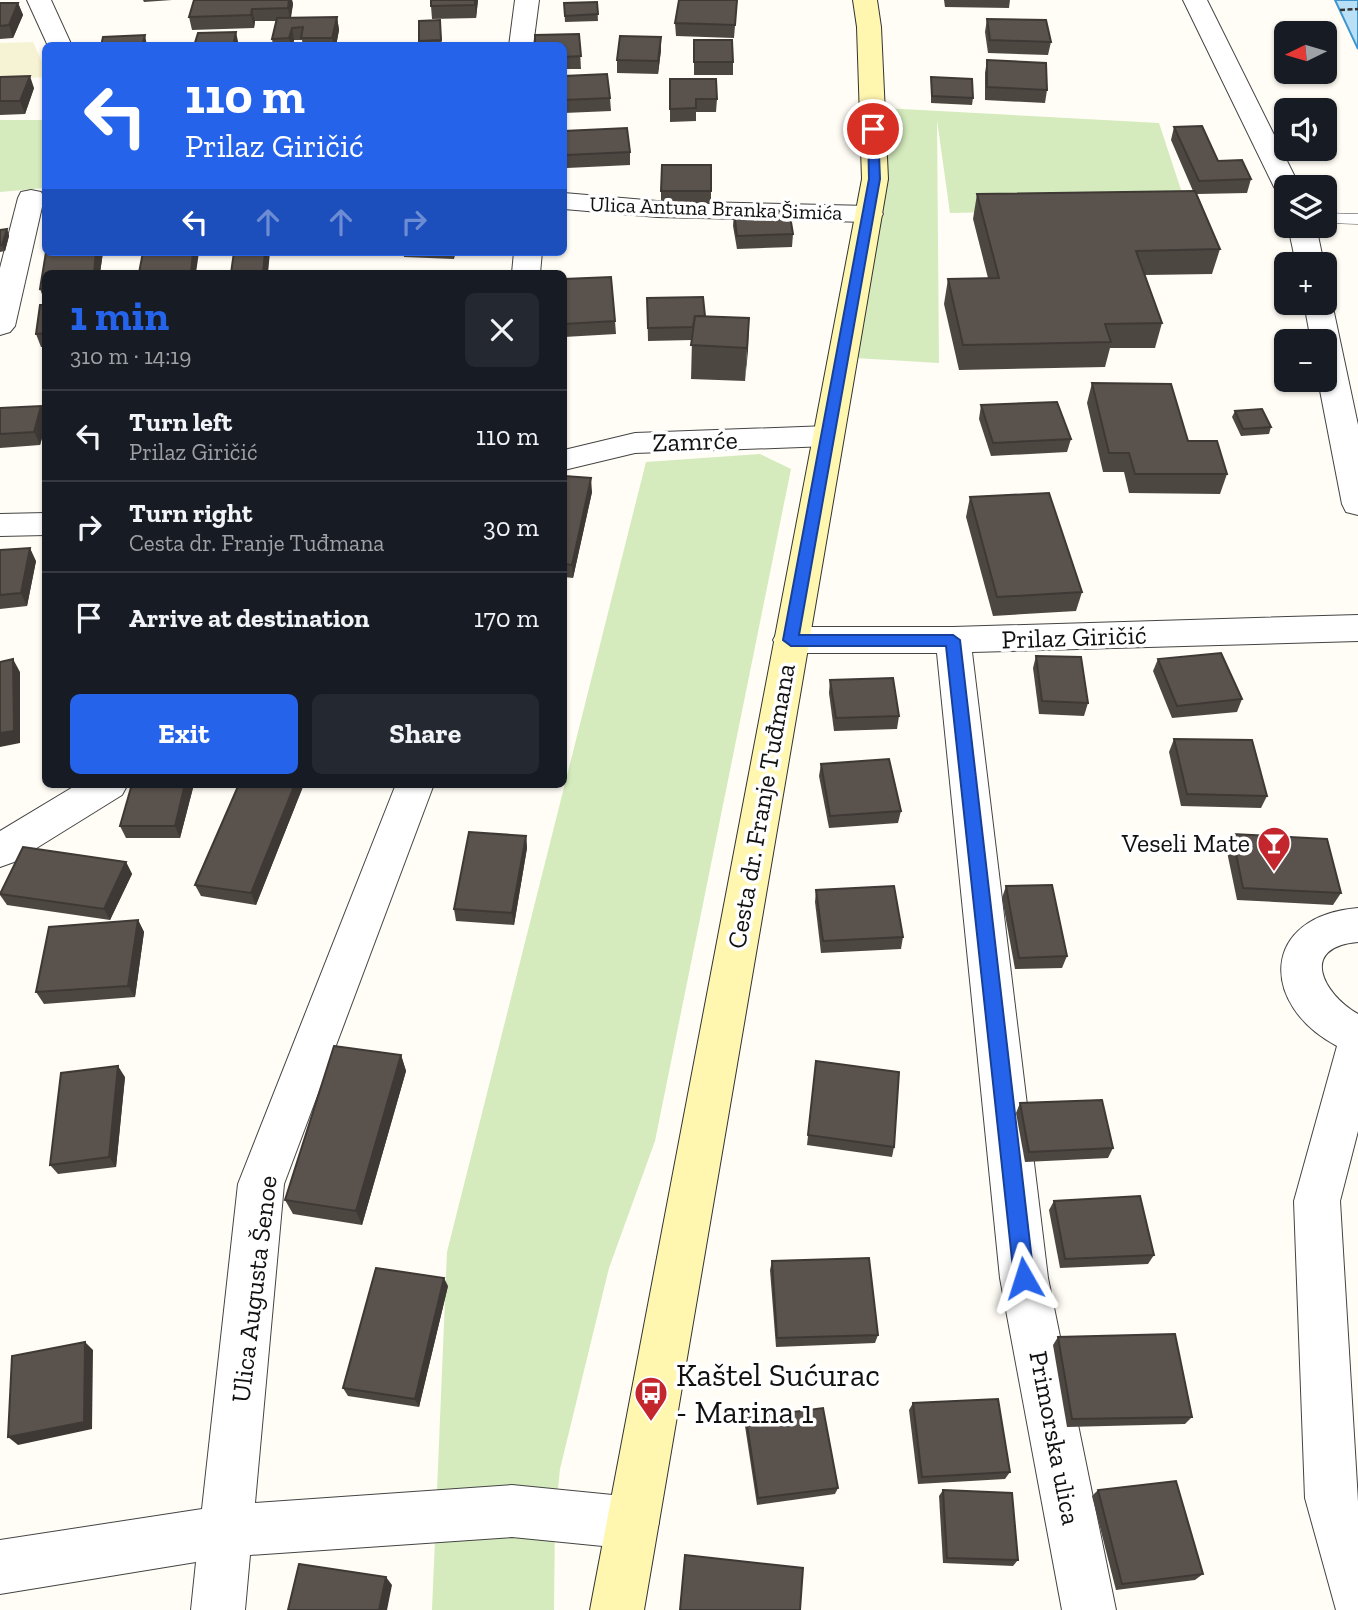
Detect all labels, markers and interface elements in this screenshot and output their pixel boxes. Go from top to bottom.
north arrow [1274,21,1337,84]
map controls [1274,21,1337,392]
text: 110 m [185,67,305,126]
icon: left [70,70,161,161]
button: sound [1274,98,1337,161]
pin [843,99,903,159]
icon: arrive [854,110,892,148]
text: Prilaz Giričić [185,127,364,165]
button: layers [1274,175,1337,238]
street label: Ulica Antuna Branka Šimića [589,191,843,225]
icon: left [176,203,214,241]
icon: ahead [249,203,287,241]
icon: ahead [322,203,360,241]
icon: right [395,203,433,241]
button: + [1274,252,1337,315]
text: 1 min [70,290,169,341]
button: close [465,293,539,367]
button: − [1274,329,1337,392]
text: 310 m · 14:19 [70,342,191,370]
text: Turn left [129,406,232,438]
icon: left [70,417,108,455]
text: 110 m [476,420,539,452]
street label: Zamrće [652,424,738,458]
text: Prilaz Giričić [129,438,258,466]
text: Turn right [129,497,252,529]
icon: right [70,508,108,546]
text: 30 m [483,511,539,543]
text: Cesta dr. Franje Tuđmana [129,529,384,557]
icon: arrive [70,599,108,637]
text: Arrive at destination [129,602,369,634]
text: 170 m [474,602,539,634]
street label: Prilaz Giričić [1001,618,1147,656]
street label: Cesta dr. Franje Tuđmana [720,661,802,951]
button: Exit [70,694,298,774]
button: Share [312,694,539,774]
bar icon: Veseli Mate [1255,824,1293,873]
place label: Veseli Mate [1121,827,1250,859]
street label: Ulica Augusta Šenoe [224,1174,284,1404]
position arrow [987,1241,1061,1315]
street label: Primorska ulica [1022,1348,1088,1528]
place label: Kaštel Sućurac - Marina 1 [676,1356,880,1431]
bus stop icon: Kaštel Sućurac - Marina 1 [632,1374,670,1423]

